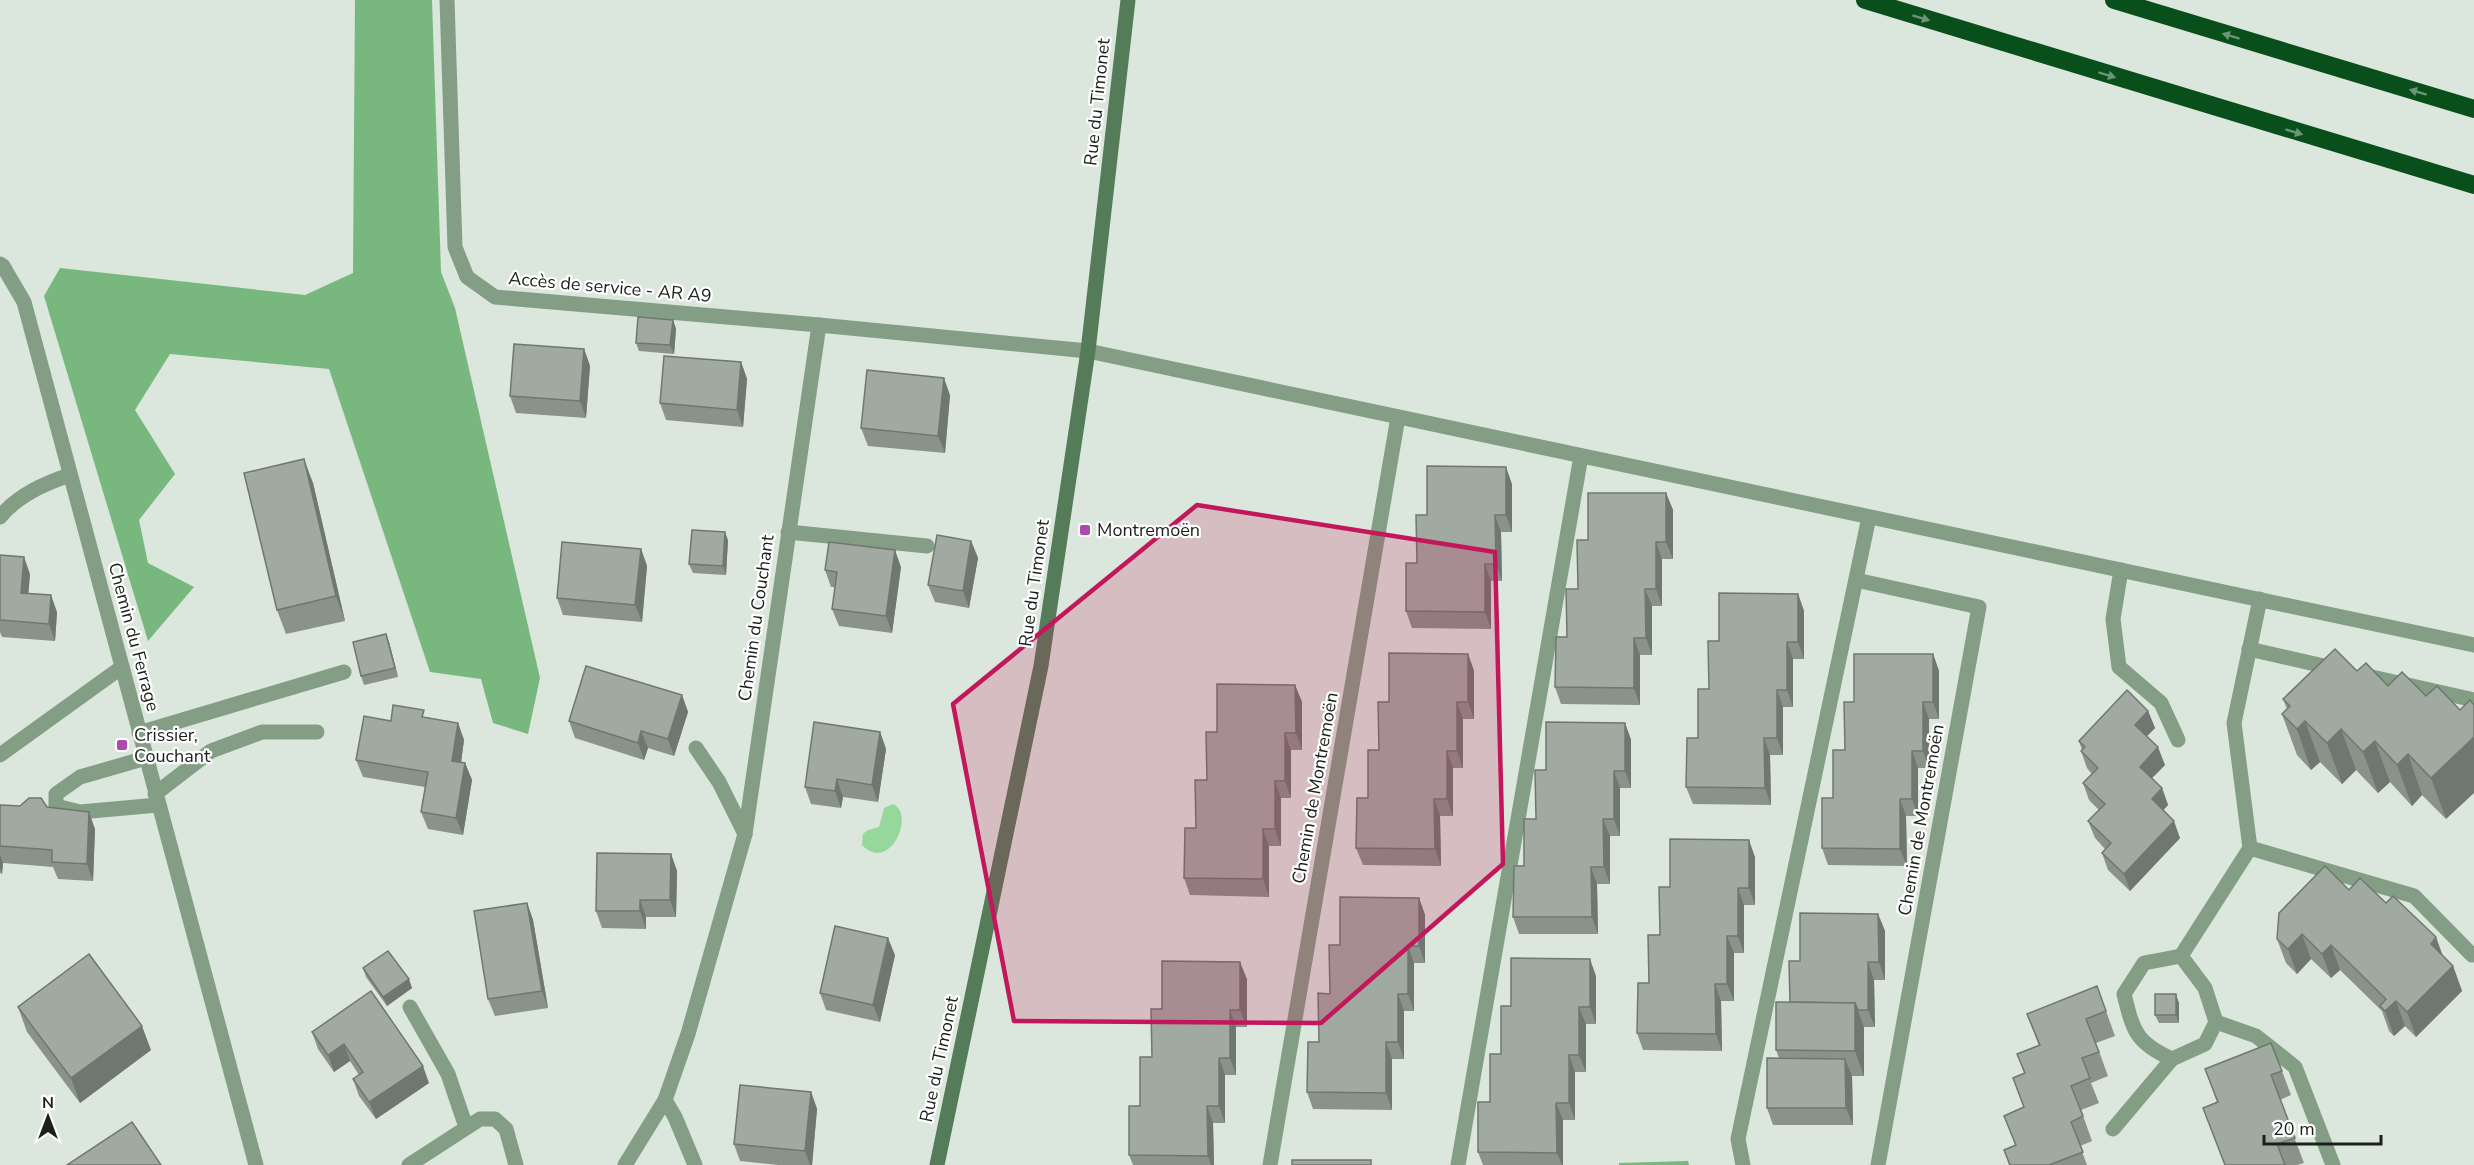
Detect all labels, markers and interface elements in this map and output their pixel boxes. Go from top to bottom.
one-way arrow [1912,13,1930,23]
one-way arrow [2222,31,2240,40]
street label: Rue du Timonet [1078,36,1116,167]
one-way arrow [2098,71,2116,81]
one-way arrow [2409,87,2427,96]
one-way arrow [2285,128,2303,137]
street label: Accès de service - AR A9 [507,266,713,308]
street label: Rue du Timonet [1013,517,1055,648]
place label: Montremoën [1097,518,1200,542]
marker: Montremoën [1078,523,1092,537]
street label: Chemin du Couchant [732,533,780,703]
street label: Chemin du Ferrage [103,560,165,714]
street label: Chemin de Montremoën [1286,690,1344,886]
street label: Chemin de Montremoën [1892,722,1950,918]
place label: Crissier, Couchant [134,723,211,768]
marker: Crissier, Couchant [115,738,129,752]
street label: Rue du Timonet [914,993,964,1124]
north arrow [18,1087,78,1147]
text: N [42,1092,54,1114]
scale bar [2264,1108,2381,1146]
text: 20 m [2273,1117,2315,1141]

